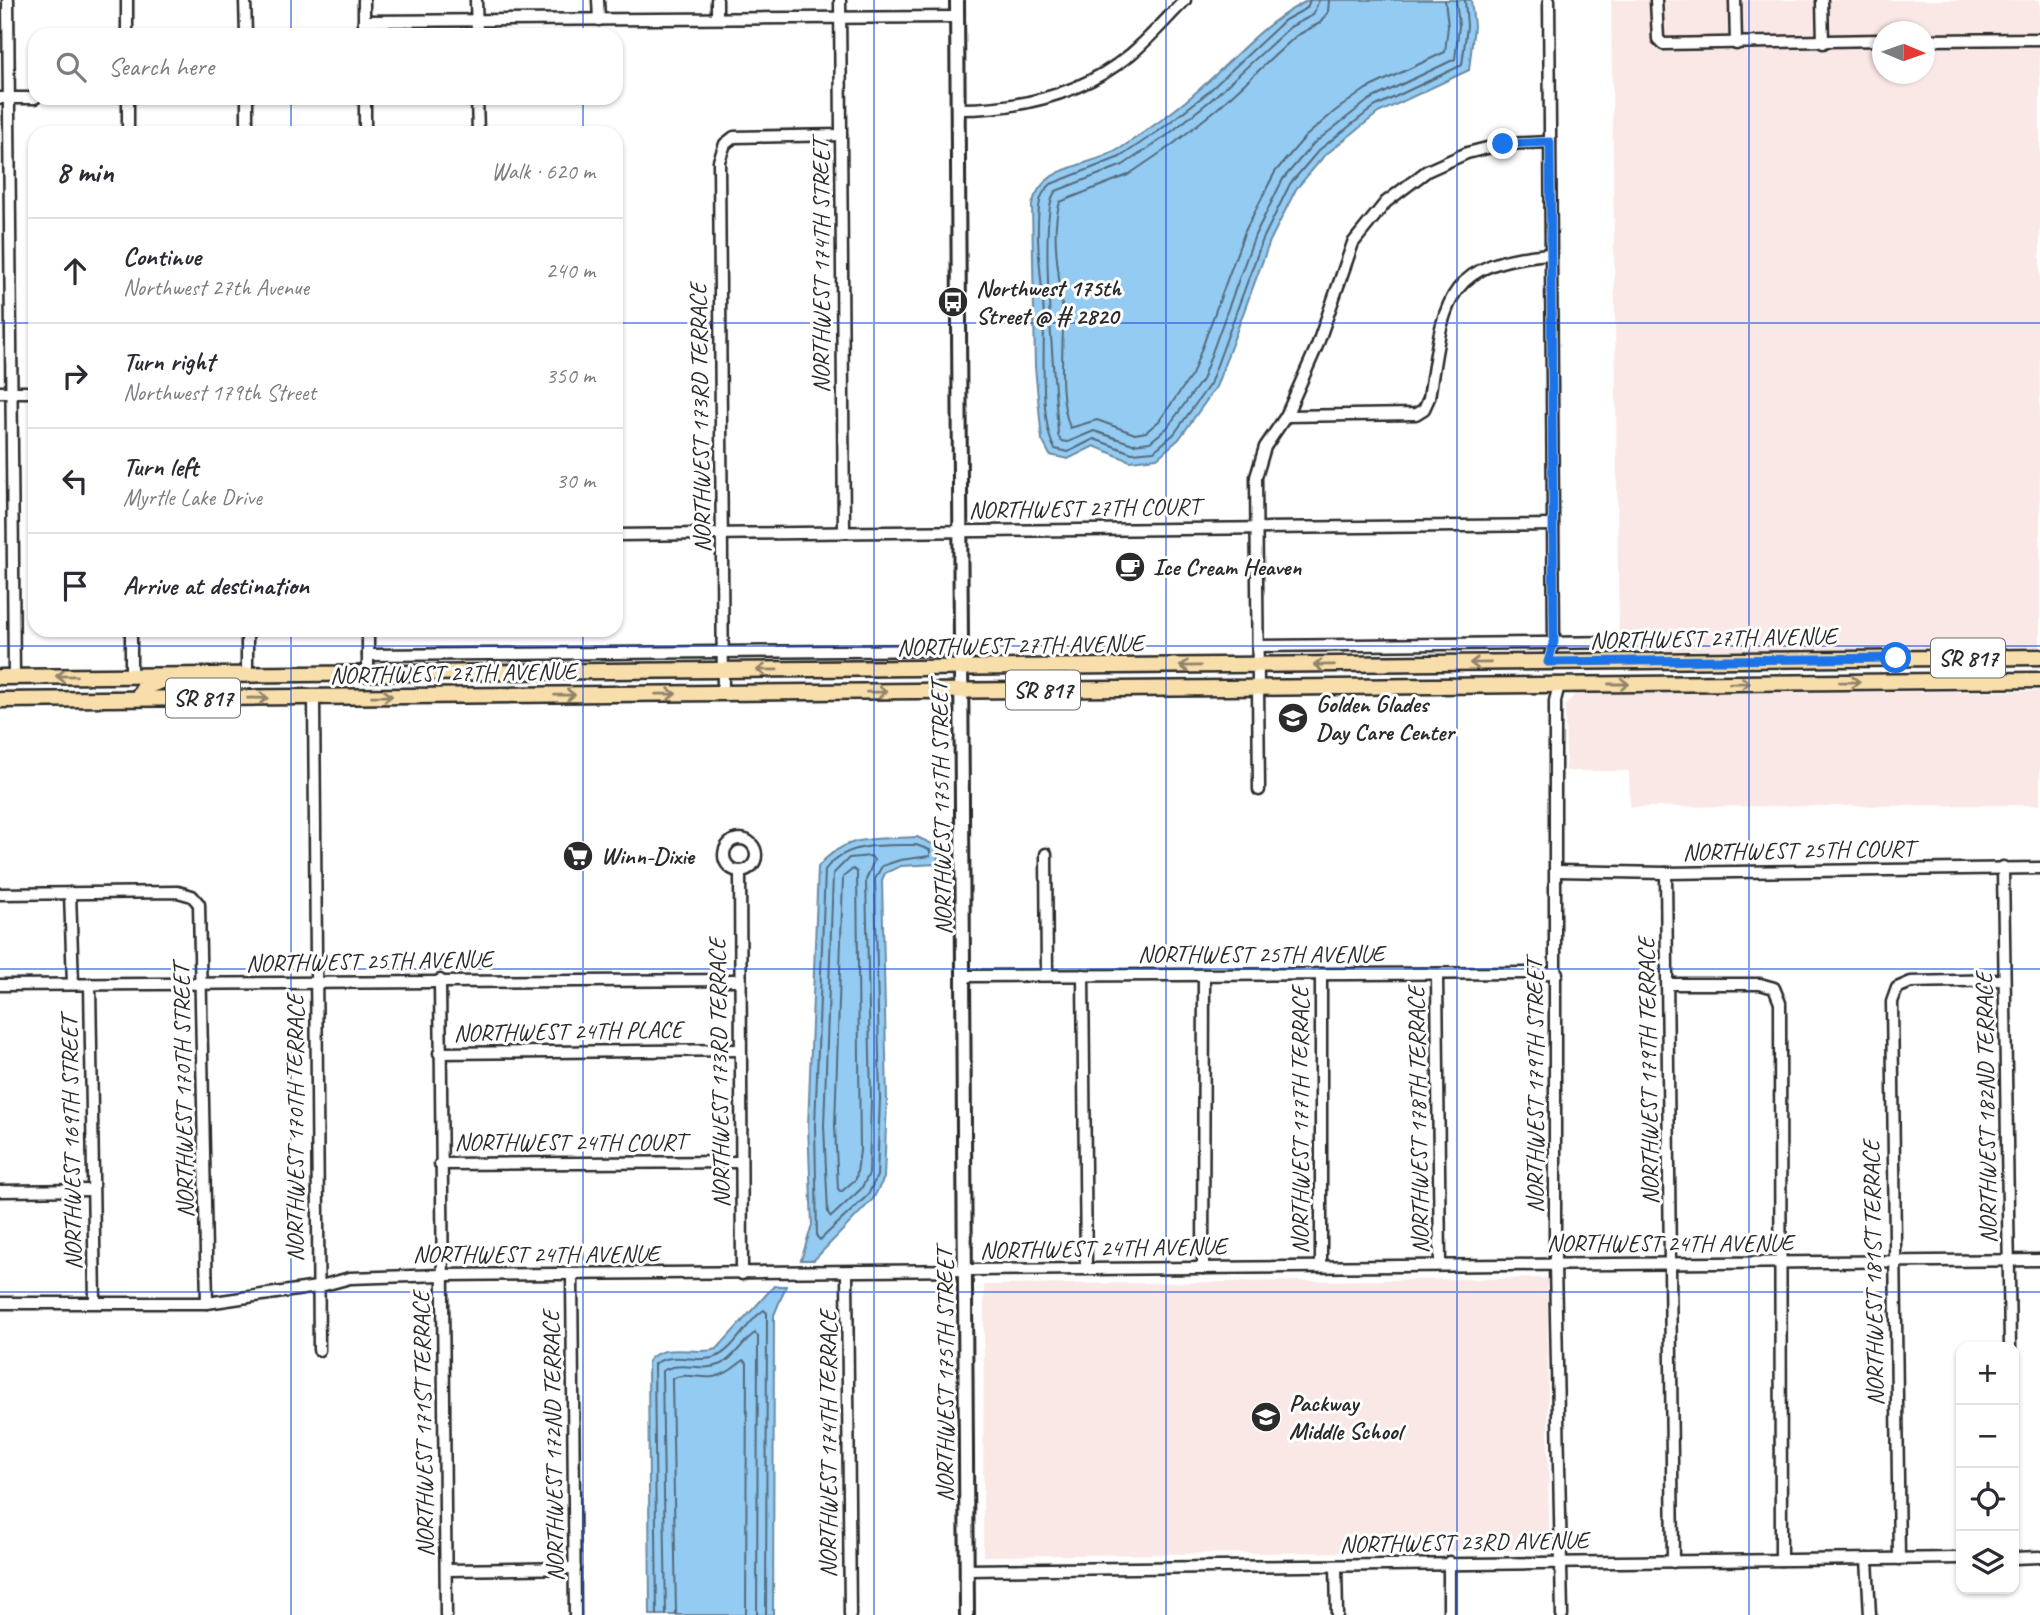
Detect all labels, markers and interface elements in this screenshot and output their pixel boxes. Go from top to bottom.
north arrow [1872,21,1935,84]
search box [28,28,623,105]
icon: search [52,48,90,86]
text: Search here [108,50,214,83]
route end [1487,128,1518,159]
street label: NORTHWEST 174TH STREET [806,133,836,393]
text: 8 min [56,153,113,191]
text: Walk · 620 m [491,157,595,186]
text: Continue [123,240,201,273]
icon: ahead [56,252,94,290]
text: 240 m [546,256,595,285]
text: Northwest 27th Avenue [123,273,309,302]
place label: Northwest 175th Street @ # 2820 [976,273,1122,331]
street label: NORTHWEST 173RD TERRACE [683,280,717,553]
bus stop icon: Northwest 175th Street @ # 2820 [936,285,970,319]
text: Turn right [123,345,214,378]
icon: right [56,357,94,395]
text: 350 m [546,361,595,390]
text: Northwest 179th Street [123,378,316,407]
text: Turn left [123,450,198,483]
icon: left [56,462,94,500]
text: 30 m [556,466,595,495]
text: Myrtle Lake Drive [123,483,262,512]
street label: NORTHWEST 27TH COURT [968,491,1206,525]
cafe icon: Ice Cream Heaven [1113,550,1147,584]
place label: Ice Cream Heaven [1153,552,1302,582]
icon: arrive [56,567,94,605]
text: Arrive at destination [123,569,309,602]
street label: NORTHWEST 27TH AVENUE [1589,621,1840,655]
street label: NORTHWEST 27TH AVENUE [896,628,1147,662]
road number: SR 817 [1931,638,2005,678]
route start [1880,642,1911,673]
street label: NORTHWEST 27TH AVENUE [329,656,580,690]
one-way arrow [1468,656,1491,670]
one-way arrow [1313,658,1336,671]
one-way arrow [1179,659,1202,673]
one-way arrow [756,663,779,677]
one-way arrow [54,670,77,683]
road number: SR 817 [1006,670,1080,710]
street label: NORTHWEST 175TH STREET [924,675,958,935]
one-way arrow [1838,675,1861,688]
one-way arrow [1728,676,1751,689]
one-way arrow [1607,677,1630,691]
road number: SR 817 [166,678,240,718]
one-way arrow [865,685,888,699]
one-way arrow [654,687,677,700]
one-way arrow [553,688,576,701]
one-way arrow [371,689,394,703]
place label: Golden Glades Day Care Center [1316,689,1456,747]
one-way arrow [246,691,269,704]
school or university icon: Golden Glades Day Care Center [1276,701,1310,735]
street label: NORTHWEST 25TH COURT [1682,833,1920,867]
supermarket icon: Winn-Dixie [561,839,595,873]
place label: Winn-Dixie [601,841,696,871]
street label: NORTHWEST 179TH TERRACE [1631,934,1665,1205]
street label: NORTHWEST 173RD TERRACE [702,935,736,1208]
street label: NORTHWEST 25TH AVENUE [1138,939,1388,969]
street label: NORTHWEST 25TH AVENUE [245,944,496,978]
street label: NORTHWEST 179TH STREET [1520,953,1550,1213]
street label: NORTHWEST 170TH STREET [166,958,200,1218]
street label: NORTHWEST 182ND TERRACE [1969,969,2003,1244]
street label: NORTHWEST 178TH TERRACE [1401,983,1435,1254]
street label: NORTHWEST 177TH TERRACE [1285,984,1315,1254]
street label: NORTHWEST 170TH TERRACE [280,992,310,1262]
street label: NORTHWEST 169TH STREET [54,1010,88,1270]
street label: NORTHWEST 24TH PLACE [453,1014,686,1048]
street label: NORTHWEST 24TH COURT [454,1127,692,1157]
street label: NORTHWEST 181ST TERRACE [1856,1137,1890,1406]
street label: NORTHWEST 24TH AVENUE [1547,1228,1797,1258]
street label: NORTHWEST 24TH AVENUE [979,1231,1230,1265]
street label: NORTHWEST 24TH AVENUE [413,1239,663,1269]
street label: NORTHWEST 175TH STREET [930,1242,960,1502]
street label: NORTHWEST 171ST TERRACE [406,1288,440,1557]
street label: NORTHWEST 172ND TERRACE [536,1307,570,1582]
street label: NORTHWEST 174TH TERRACE [813,1308,843,1578]
map controls [1956,1342,2019,1594]
button: + [1956,1342,2019,1405]
place label: Packway Middle School [1289,1388,1406,1446]
school or university icon: Packway Middle School [1249,1400,1283,1434]
button: − [1956,1405,2019,1468]
button: locate [1956,1468,2019,1531]
street label: NORTHWEST 23RD AVENUE [1339,1525,1592,1559]
button: layers [1956,1531,2019,1594]

